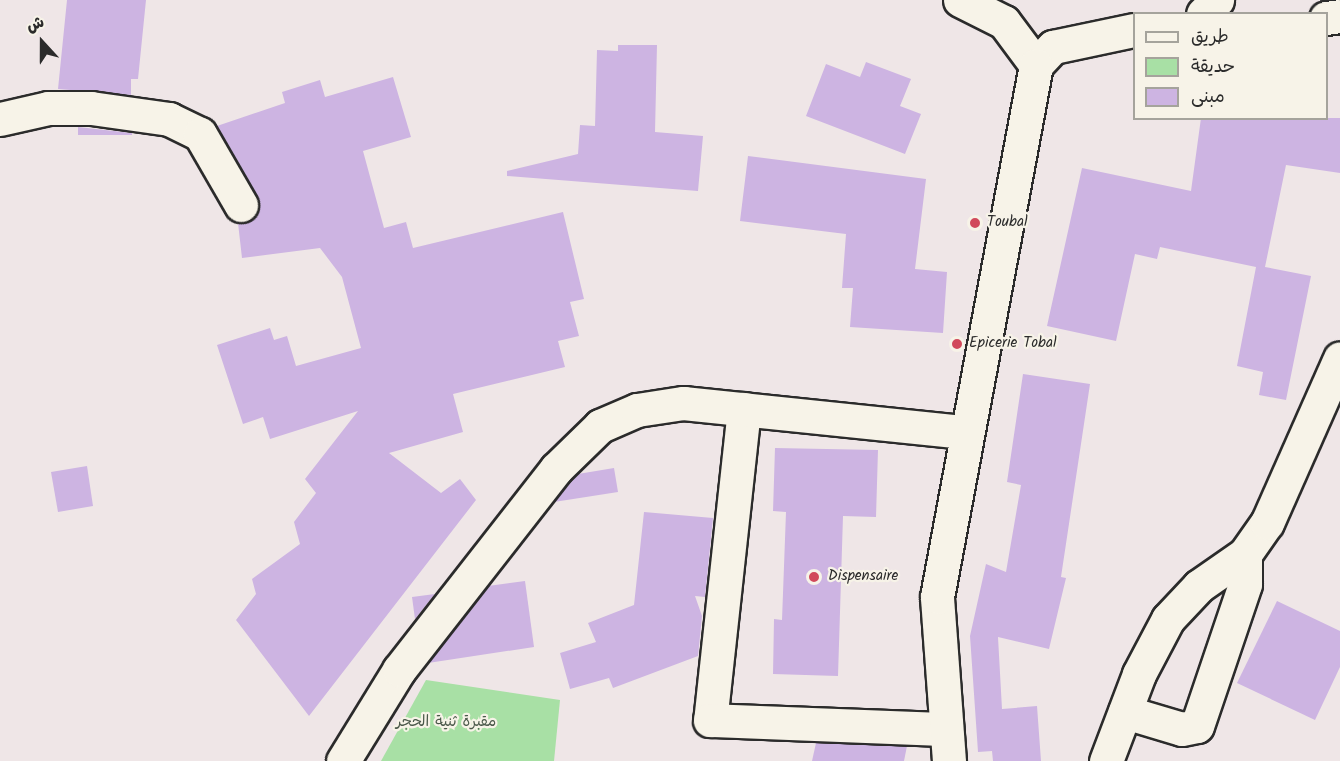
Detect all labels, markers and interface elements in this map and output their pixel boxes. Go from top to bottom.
text: ش [23,10,48,40]
north arrow [12,12,72,72]
legend [1133,12,1328,120]
text: طريق [1191,23,1229,52]
text: حديقة [1191,53,1235,82]
text: مبنى [1191,83,1225,112]
place label: Toubal [987,214,1028,232]
marker: Toubal [968,216,982,230]
place label: Epicerie Tobal [969,335,1057,353]
marker: Epicerie Tobal [950,337,964,351]
marker: Dispensaire [805,568,823,586]
place label: Dispensaire [828,568,898,586]
park label: مقبرة ثنية الحجر [396,714,496,732]

